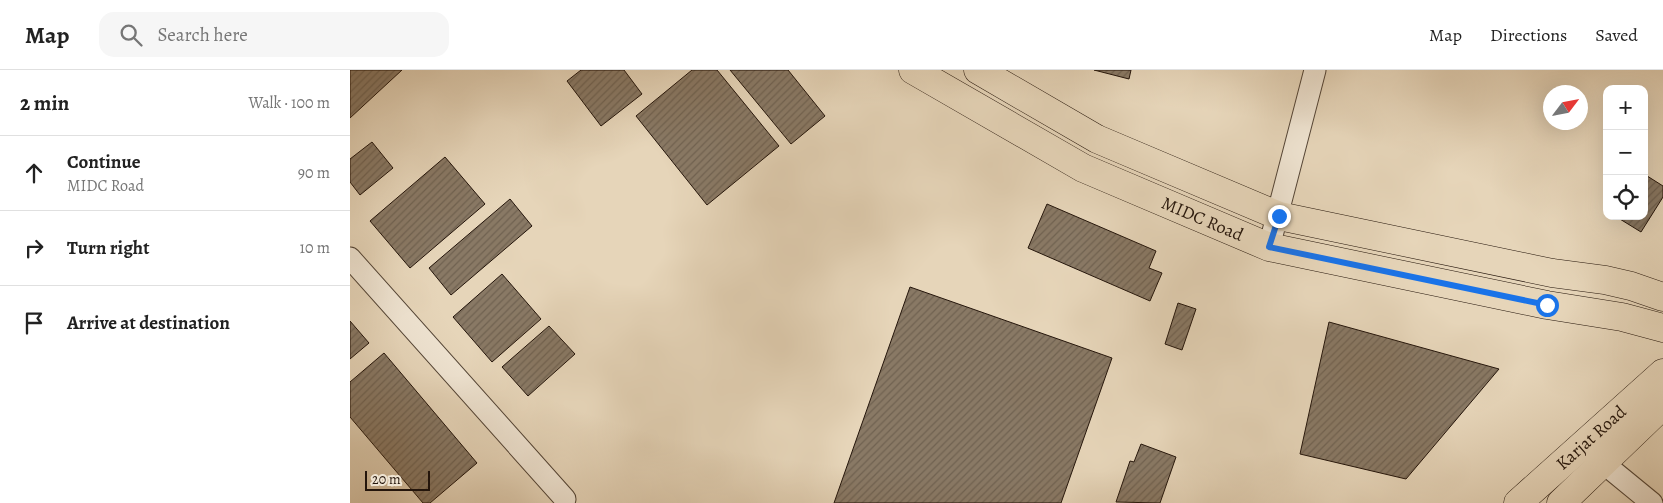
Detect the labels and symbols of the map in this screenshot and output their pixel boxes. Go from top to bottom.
north arrow [1543,85,1588,130]
street label: MIDC Road [1158,191,1247,247]
route end [1268,205,1291,228]
route start [1536,294,1559,317]
street label: Karjat Road [1551,400,1631,475]
scale bar [365,468,430,491]

